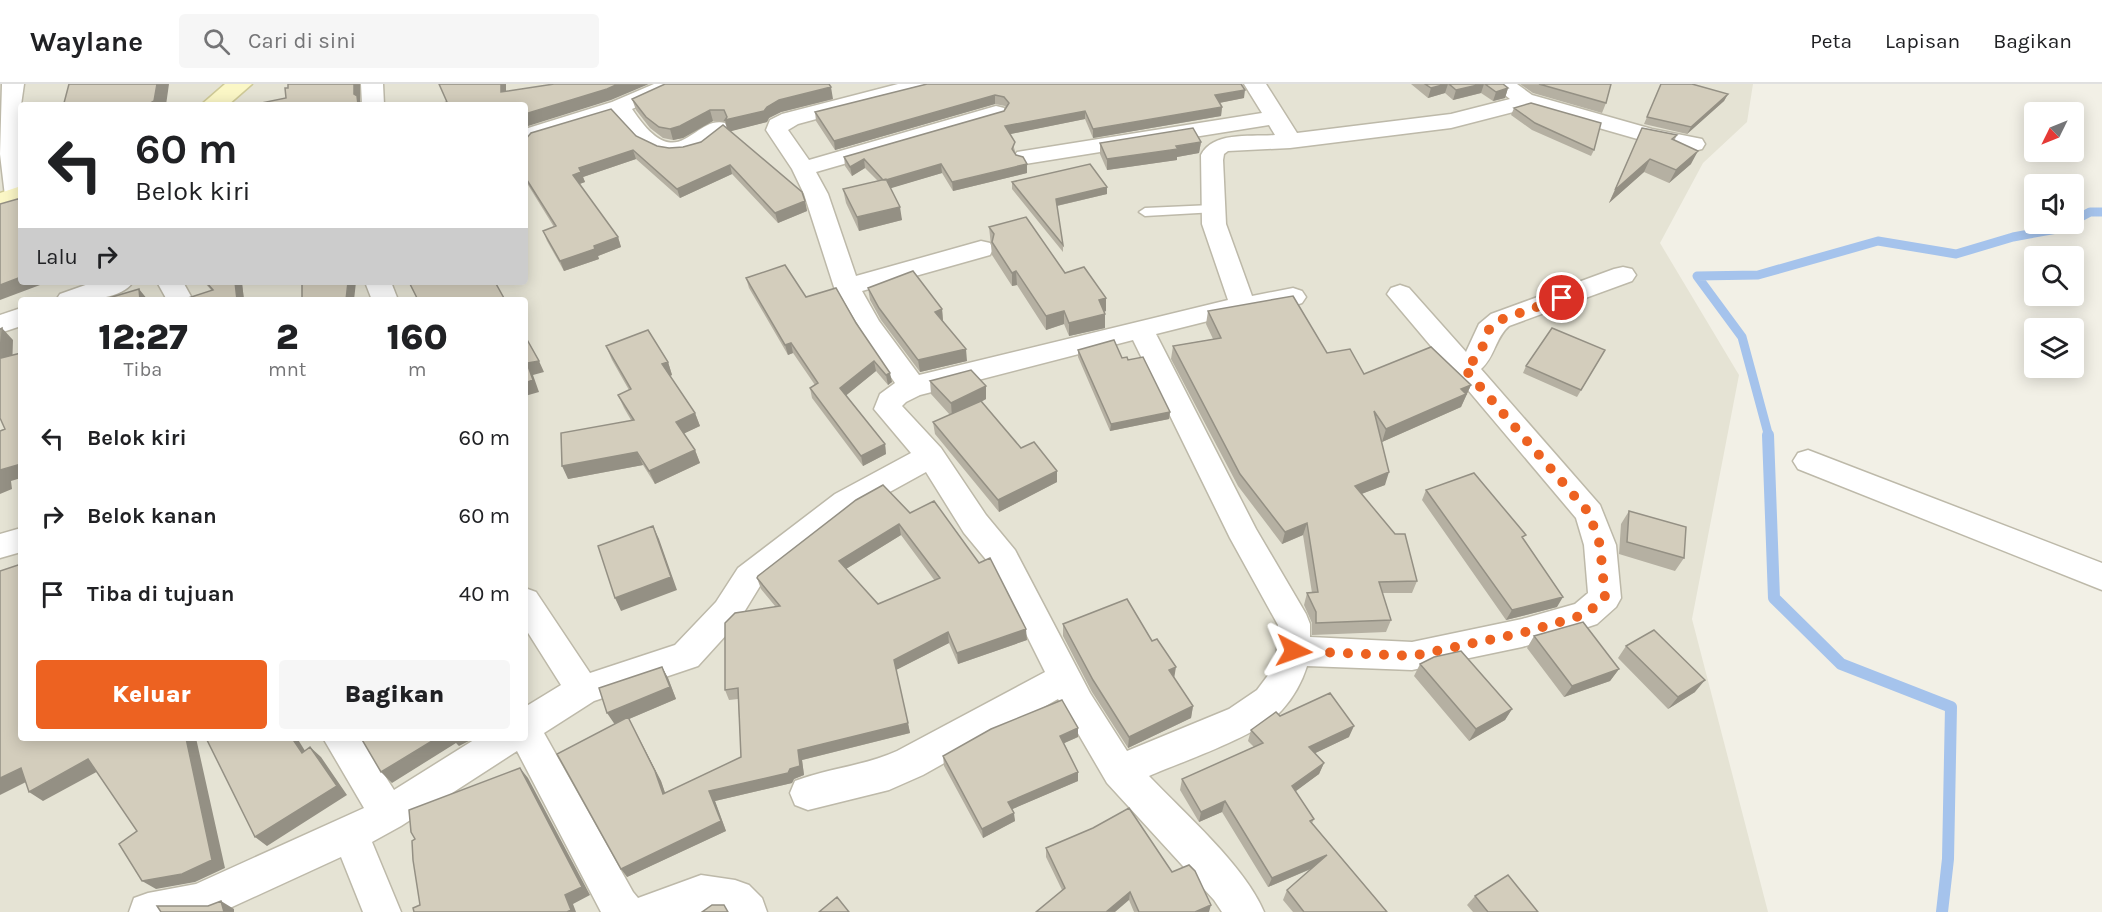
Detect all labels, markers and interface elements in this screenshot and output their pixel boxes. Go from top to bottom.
search box [179,14,599,68]
text: Waylane [30,25,143,58]
icon: search [200,25,233,58]
text: Cari di sini [248,28,356,54]
text: Peta [1810,29,1852,53]
text: Lapisan [1885,29,1960,53]
text: Bagikan [1993,29,2072,53]
north arrow [2024,102,2084,162]
map controls [2024,102,2084,378]
text: 60 m [135,124,238,174]
icon: left [36,126,114,204]
button: sound [2024,174,2084,234]
text: Belok kiri [135,175,251,207]
icon: right [90,240,123,273]
text: Lalu [36,244,78,270]
button: search [2024,246,2084,306]
pin [1536,272,1587,323]
icon: arrive [1545,281,1578,314]
text: 12:27 [98,316,188,358]
text: 2 [276,316,298,358]
text: 160 [387,316,448,358]
button: layers [2024,318,2084,378]
text: Tiba [124,358,162,381]
text: mnt [268,358,306,381]
text: m [408,358,426,381]
icon: left [36,422,69,455]
text: Belok kiri [87,425,187,451]
text: 60 m [459,425,510,451]
icon: right [36,500,69,533]
text: Belok kanan [87,503,217,529]
text: 60 m [459,503,510,529]
icon: arrive [36,578,69,611]
text: Tiba di tujuan [87,581,234,607]
text: 40 m [459,581,510,607]
position arrow [1262,619,1326,683]
button: Keluar [36,660,267,729]
button: Bagikan [279,660,510,729]

